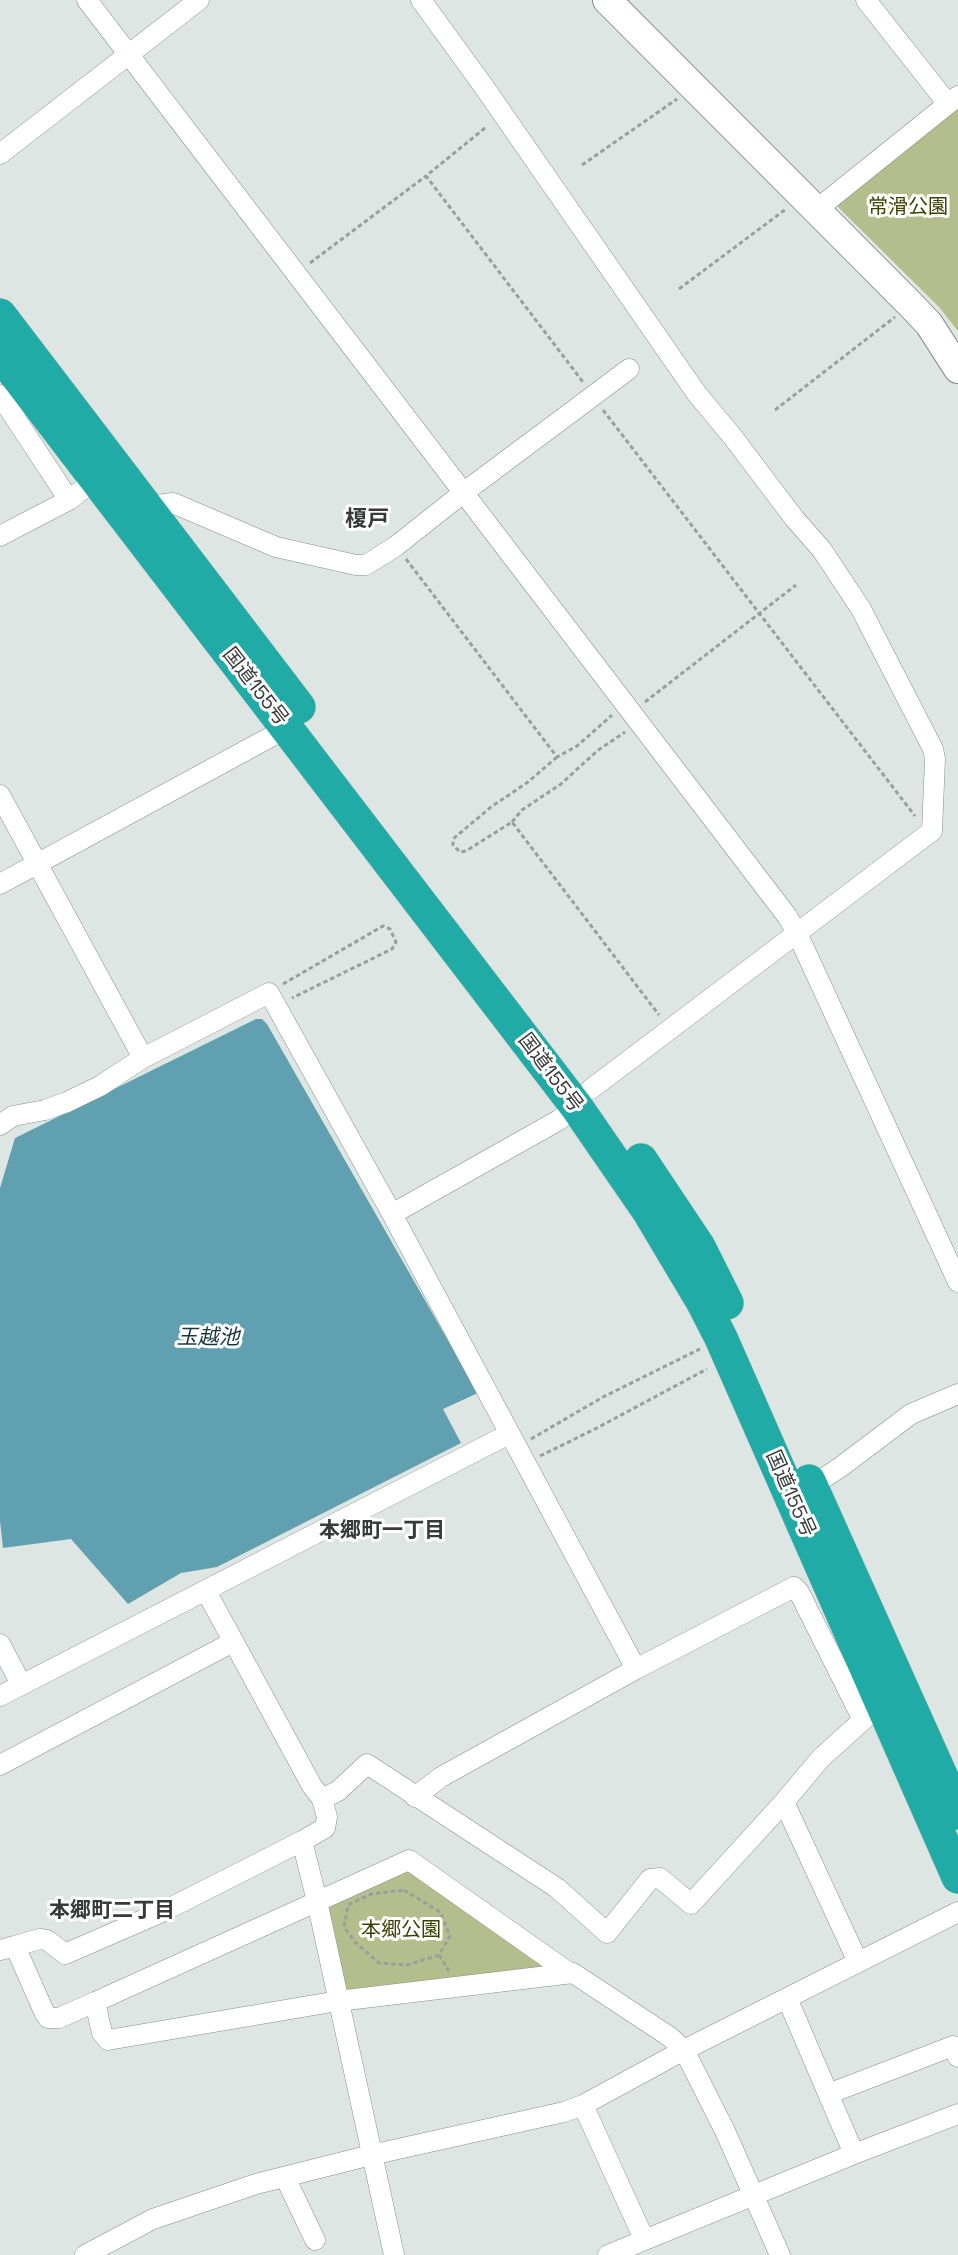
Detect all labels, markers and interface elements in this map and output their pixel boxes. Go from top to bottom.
park label: 常滑公園 [868,196,948,220]
district label: 榎戸 [345,507,389,533]
street label: 国道155号 [217,643,293,731]
street label: 国道155号 [513,1029,587,1117]
water label: 玉越池 [177,1325,239,1351]
street label: 国道155号 [760,1447,820,1541]
district label: 本郷町一丁目 [319,1518,445,1544]
district label: 本郷町二丁目 [49,1898,175,1924]
park label: 本郷公園 [361,1919,441,1943]

